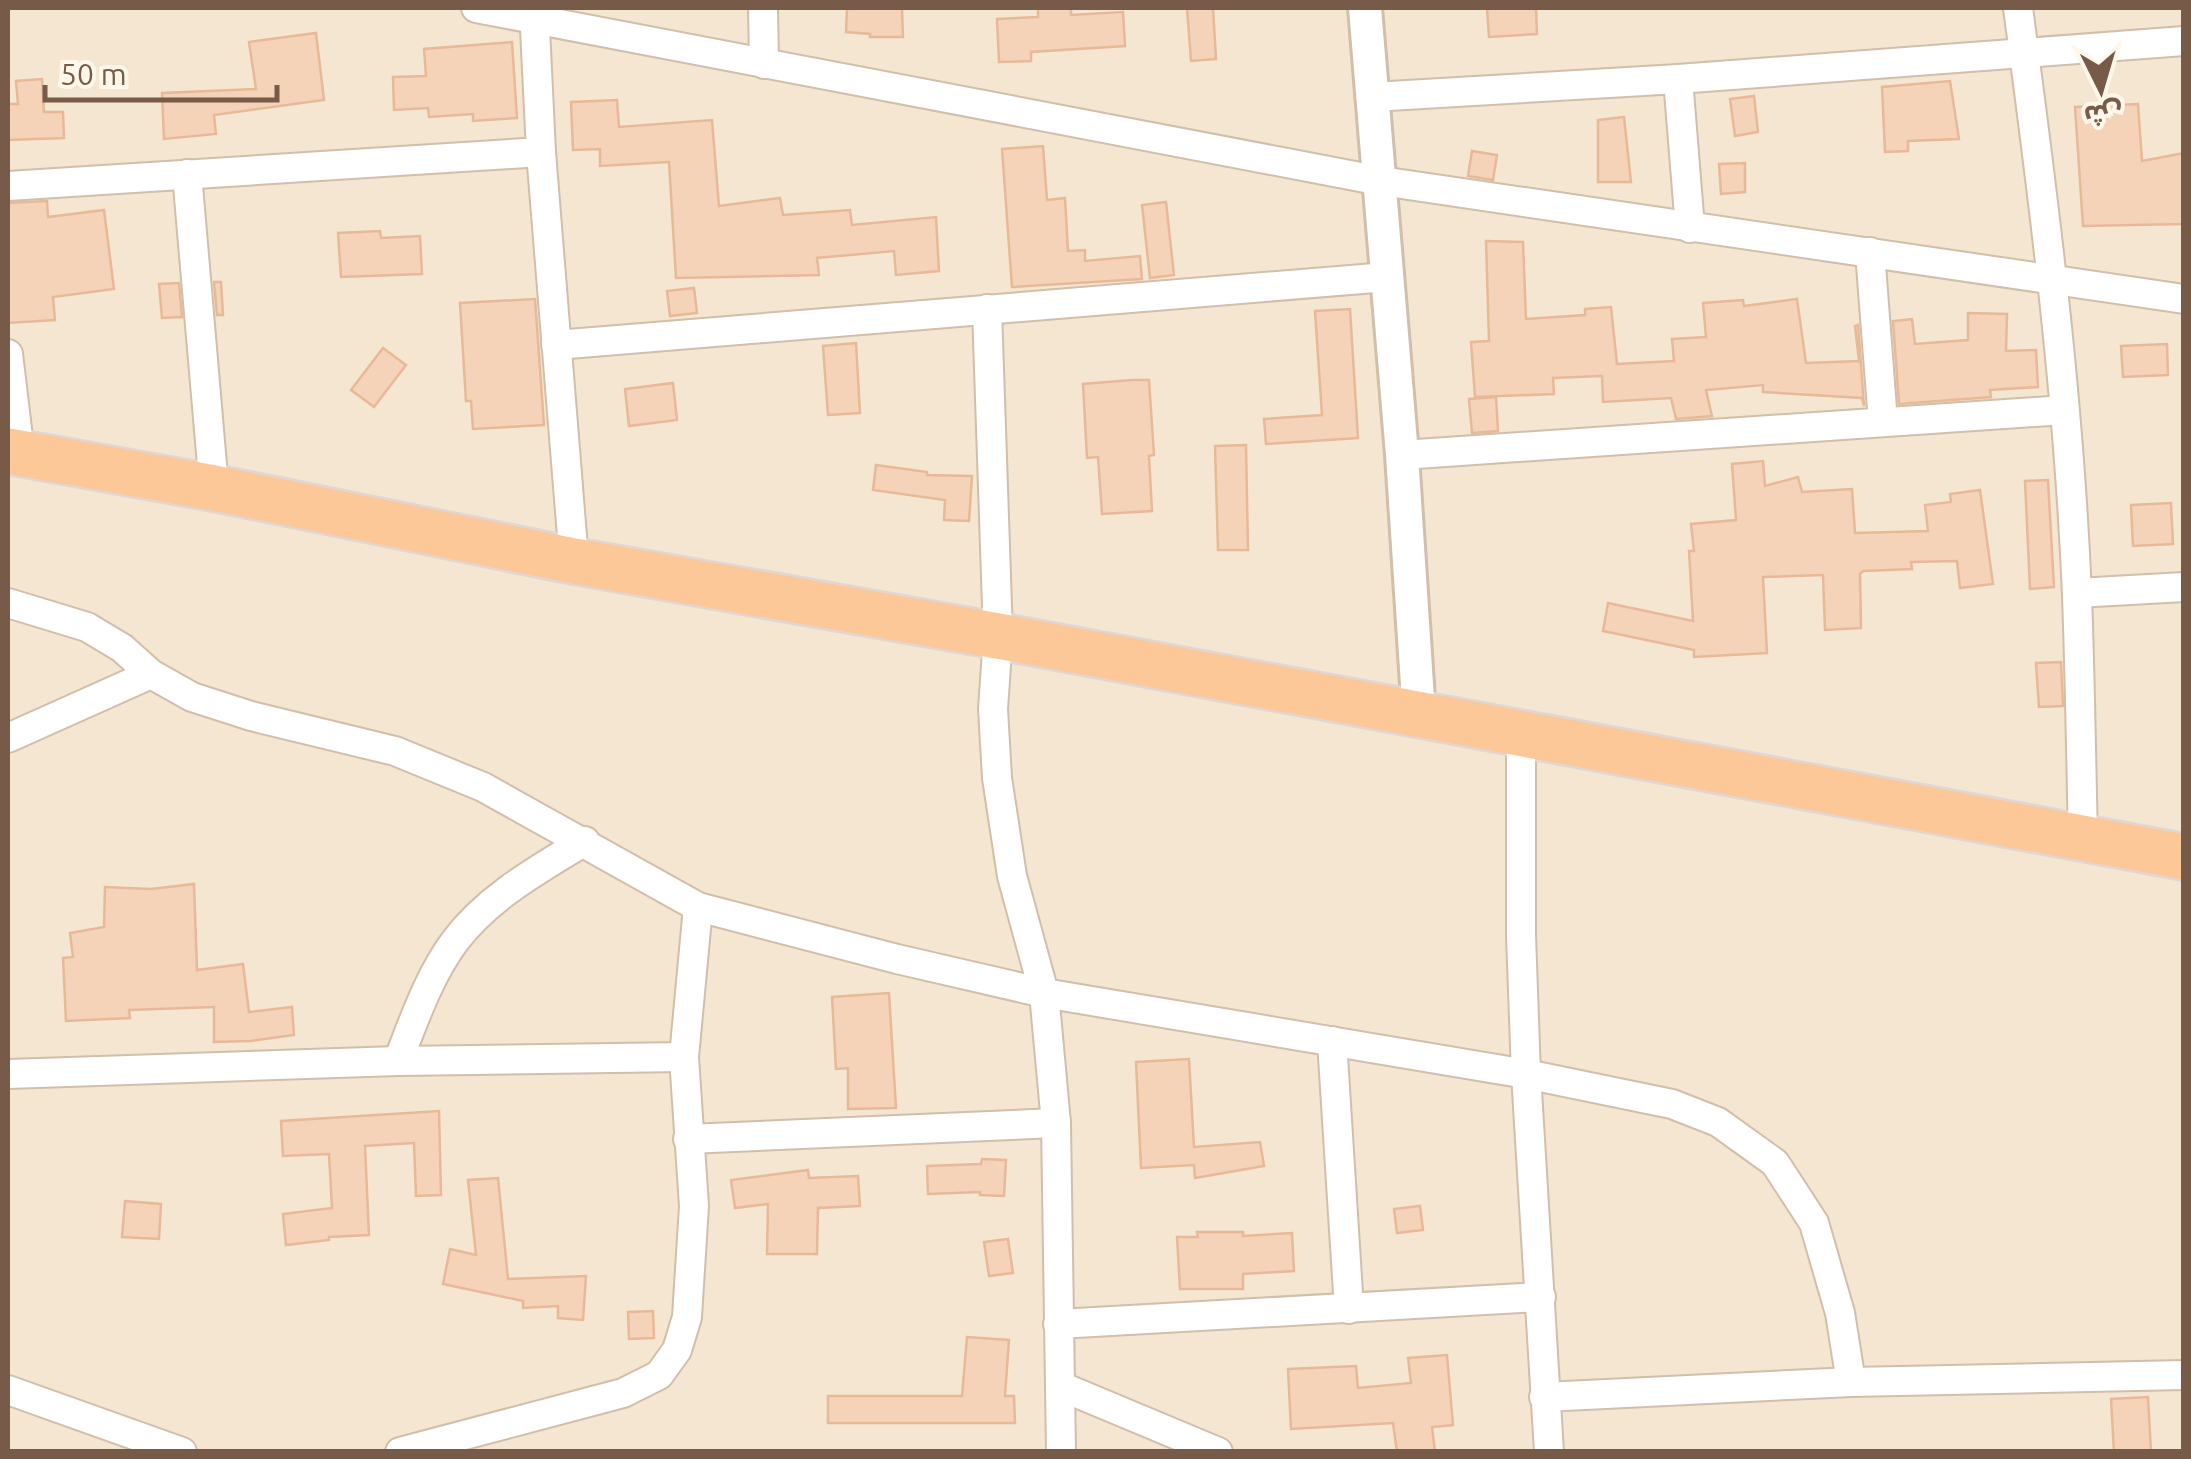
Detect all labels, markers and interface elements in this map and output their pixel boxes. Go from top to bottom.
scale bar [45,40,278,102]
north arrow [2051,40,2151,140]
text: 50 m [60,57,127,91]
text: ش [2083,97,2124,133]

